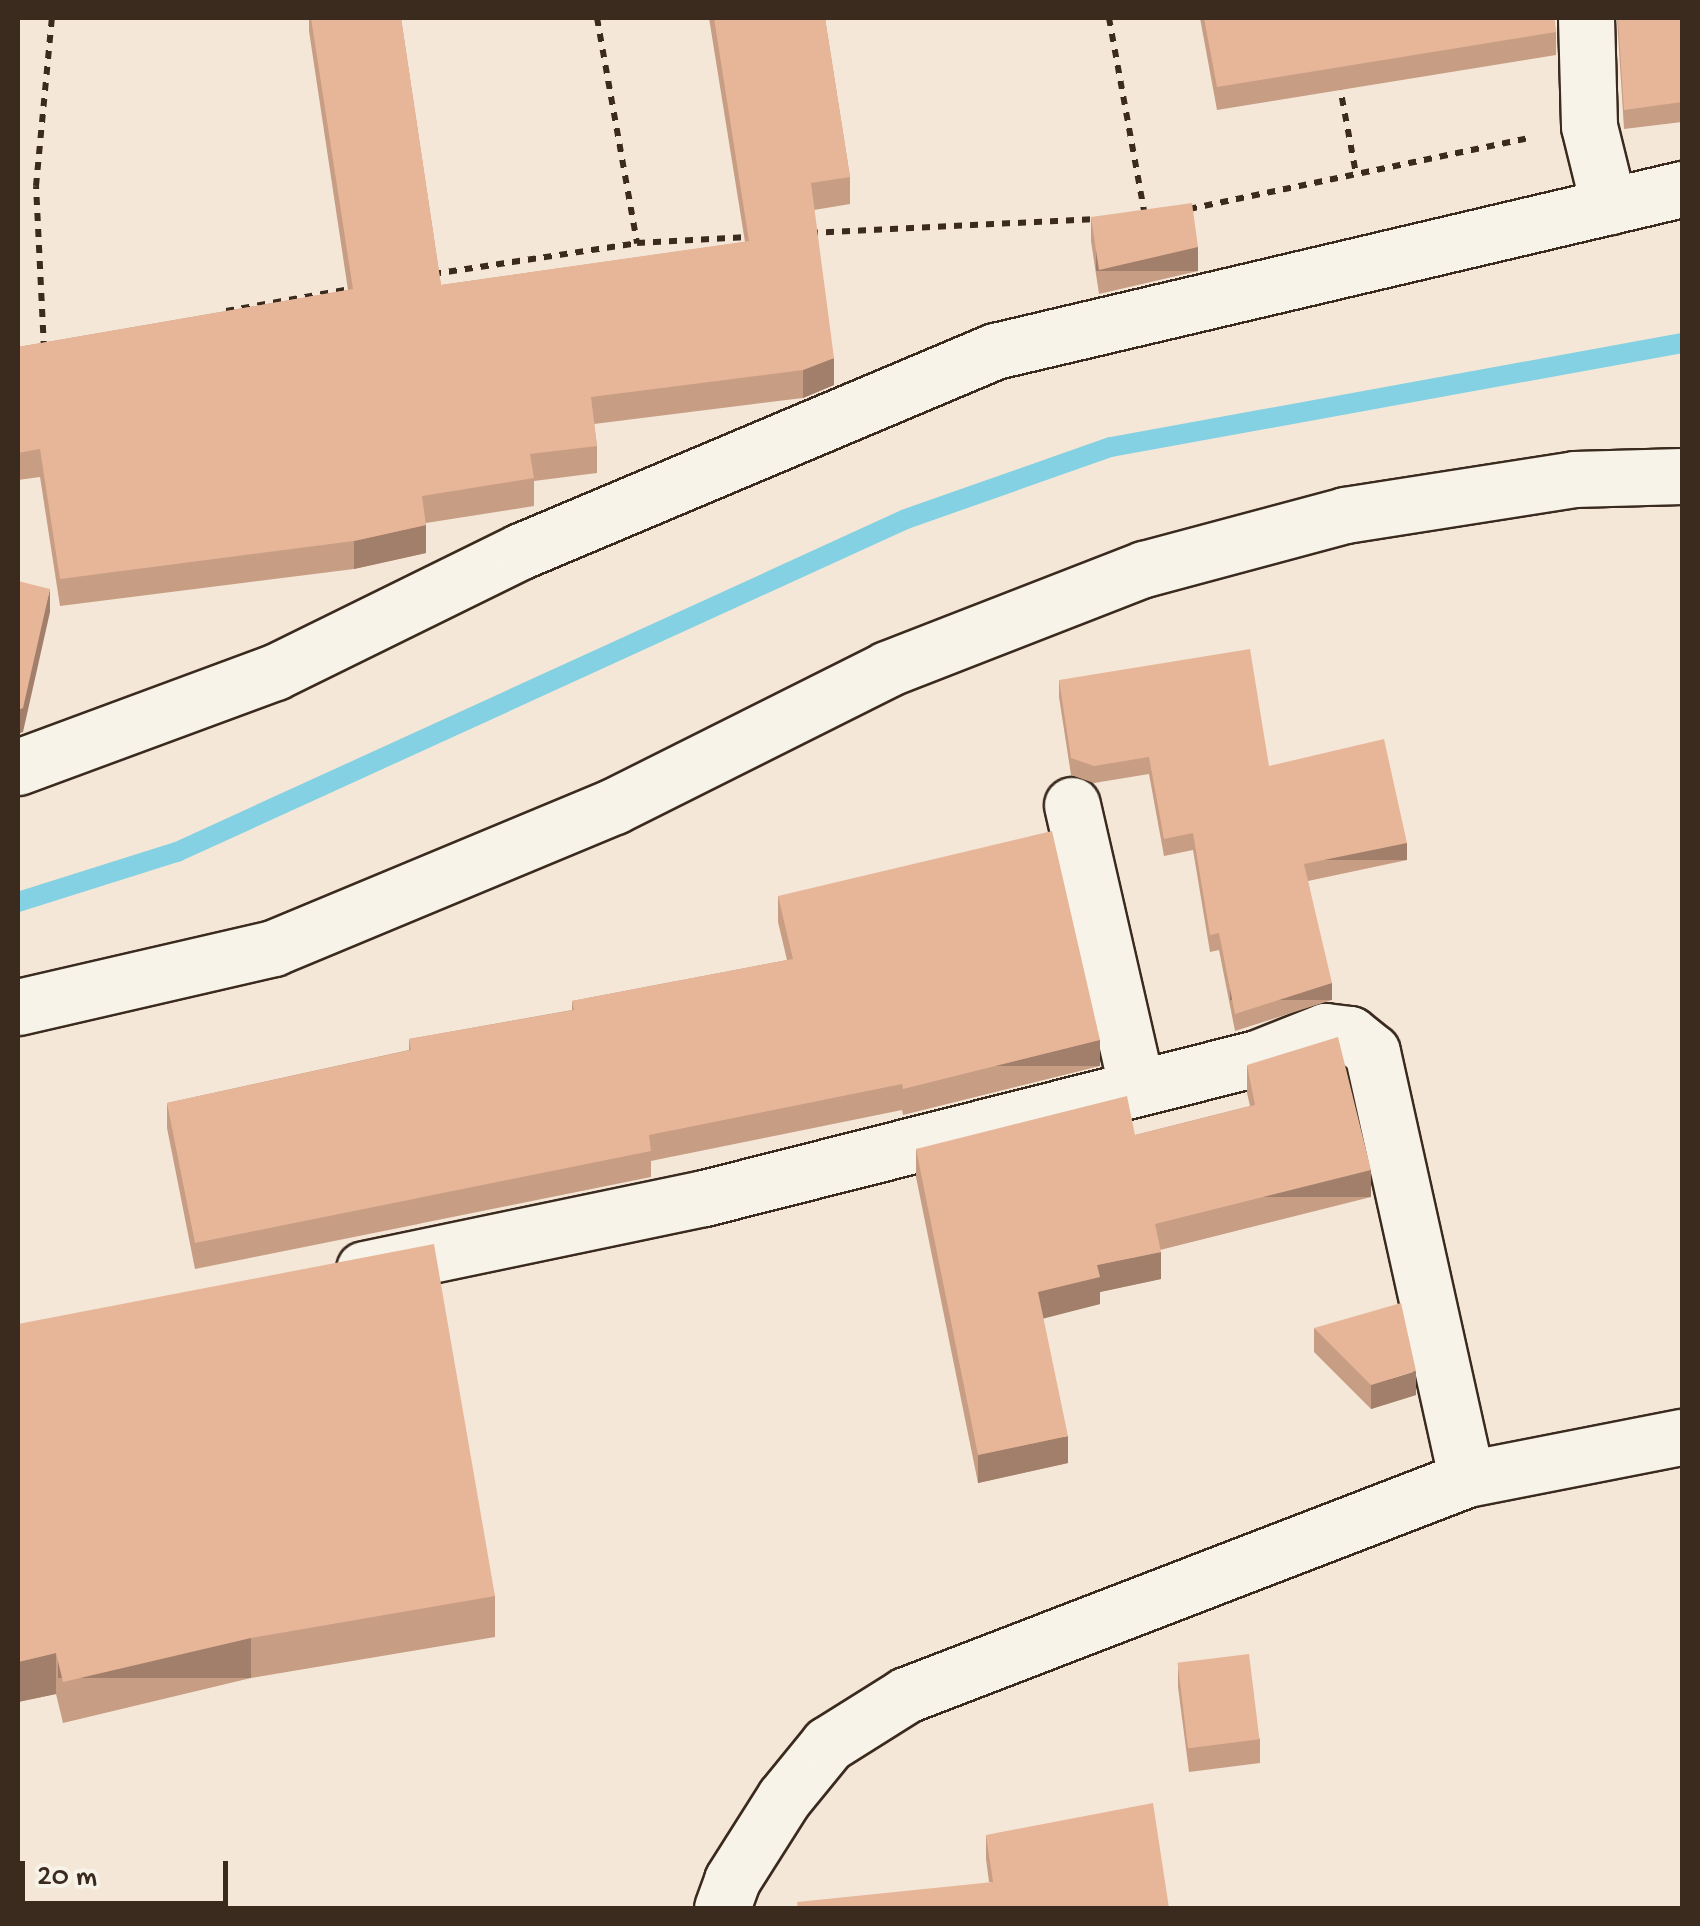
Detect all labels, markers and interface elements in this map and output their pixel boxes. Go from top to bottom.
scale bar [25,1841,232,1903]
text: 20 m [37,1861,97,1896]

